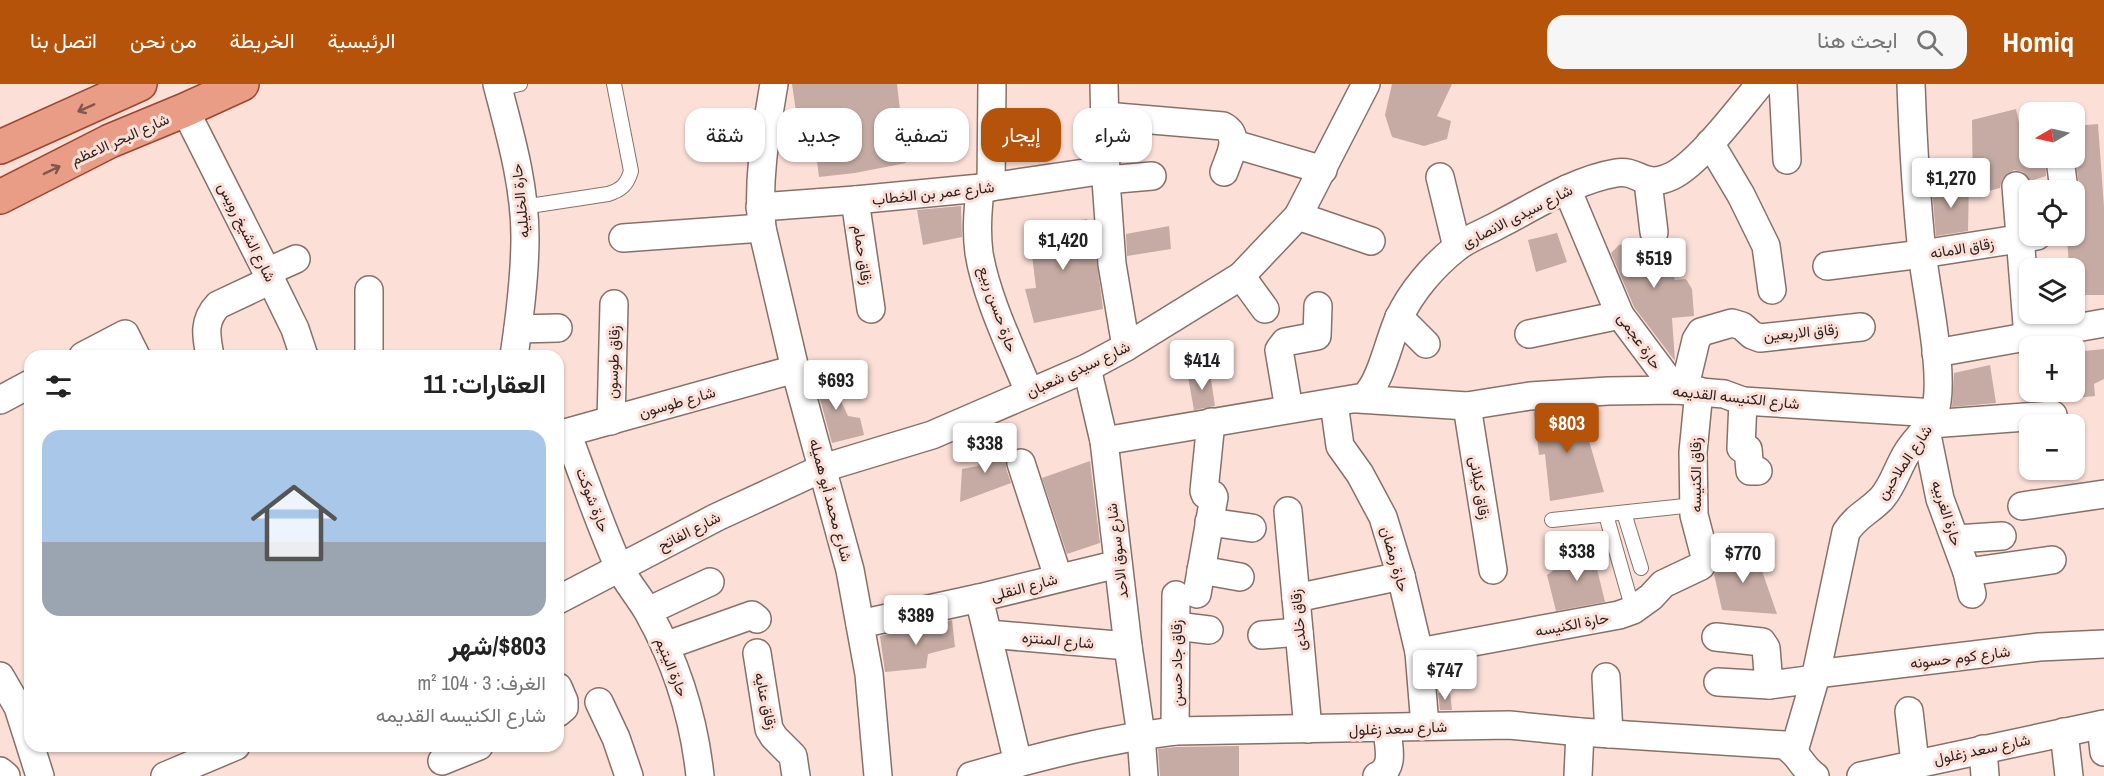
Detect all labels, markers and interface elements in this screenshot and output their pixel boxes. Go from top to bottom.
search box [1547,15,1967,69]
text: Homiq [2003,23,2074,61]
text: ابحث هنا [1817,25,1898,55]
text: اتصل بنا [30,26,97,55]
text: من نحن [130,26,197,55]
text: الخريطة [230,26,295,55]
text: الرئيسية [328,26,395,55]
icon: search [1913,26,1946,59]
north arrow [2019,102,2085,168]
map controls [2019,102,2085,480]
one-way arrow [78,103,96,114]
street label: شارع البحر الاعظم [68,108,173,171]
chip: شقة [685,108,765,162]
chip: جديد [777,108,862,162]
chip: تصفية [874,108,969,162]
chip: إيجار [981,108,1061,162]
chip: شراء [1073,108,1152,162]
pin: $1,270 [1902,158,2000,209]
one-way arrow [42,163,60,175]
street label: حارة الخليليه [506,163,534,239]
text: $1,270 [1926,164,1976,191]
street label: شارع عمر بن الخطاب [871,176,996,211]
street label: شارع الشيخ رويس [212,179,281,286]
street label: شارع سيدى الانصارى [1458,179,1577,254]
button: locate [2019,180,2085,246]
pin: $1,420 [1014,220,1112,271]
street label: زقاق حمام [848,224,878,286]
text: $1,420 [1038,226,1088,253]
street label: زقاق الامانه [1928,233,1996,263]
pin: $519 [1618,238,1690,289]
text: $519 [1636,244,1672,271]
button: layers [2019,258,2085,324]
street label: حارة حسن ربيع [973,263,1023,355]
street label: حارة عجمى [1613,308,1667,374]
street label: زقاق الاربعين [1763,318,1839,346]
street label: زقاق طوسون [601,325,625,399]
street label: شارع سيدى شعبان [1023,336,1134,403]
button: + [2019,336,2085,402]
pin: $414 [1166,340,1238,391]
text: $414 [1184,346,1220,373]
pin: $693 [800,360,872,411]
text: العقارات: 11 [423,366,546,401]
text: $693 [818,366,854,393]
icon: filters [42,370,75,403]
street label: شارع الكنيسه القديمه [1671,380,1801,415]
street label: شارع طوسون [636,381,718,424]
pin: $803 [1531,403,1603,454]
text: $803 [1549,409,1585,436]
button: − [2019,414,2085,480]
street label: شارع الملاحين [1871,420,1938,504]
pin: $338 [949,423,1021,474]
text: $338 [967,429,1003,456]
street label: شارع محمد أبو هميله [803,436,858,564]
street label: زقاق الكنيسه [1685,437,1706,513]
street label: زقاق كيلانى [1465,455,1495,521]
street label: حارة شوكت [571,465,615,535]
icon: home [240,469,348,577]
street label: حارة الغربيه [1927,478,1967,548]
street label: شارع سوق الاحد [1101,502,1134,600]
street label: شارع الفاتح [654,506,725,557]
street label: حارة رمضان [1376,524,1414,594]
pin: $338 [1541,531,1613,582]
pin: $770 [1707,533,1779,584]
text: $338 [1559,537,1595,564]
text: $770 [1725,539,1761,566]
street label: شارع النقلى [988,568,1060,607]
street label: زقاق خلدى [1285,588,1311,652]
pin: $389 [880,595,952,646]
text: $389 [898,601,934,628]
street label: حارة الكنيسه [1533,607,1611,641]
street label: زقاق جاد حسن [1166,620,1187,706]
street label: شارع المنتزه [1021,626,1095,655]
text: $803/شهر [449,628,546,663]
street label: حارة اليتيم [651,634,693,700]
street label: شارع كوم حسونه [1909,640,2012,675]
pin: $747 [1409,650,1481,701]
text: $747 [1427,656,1463,683]
text: الغرف: 3 · 104 m² [417,669,546,696]
street label: زقاق عنايه [750,670,782,732]
text: شارع الكنيسه القديمه [376,701,546,728]
street label: شارع سعد زغلول [1349,716,1448,741]
street label: شارع سعد زغلول [1932,728,2033,770]

